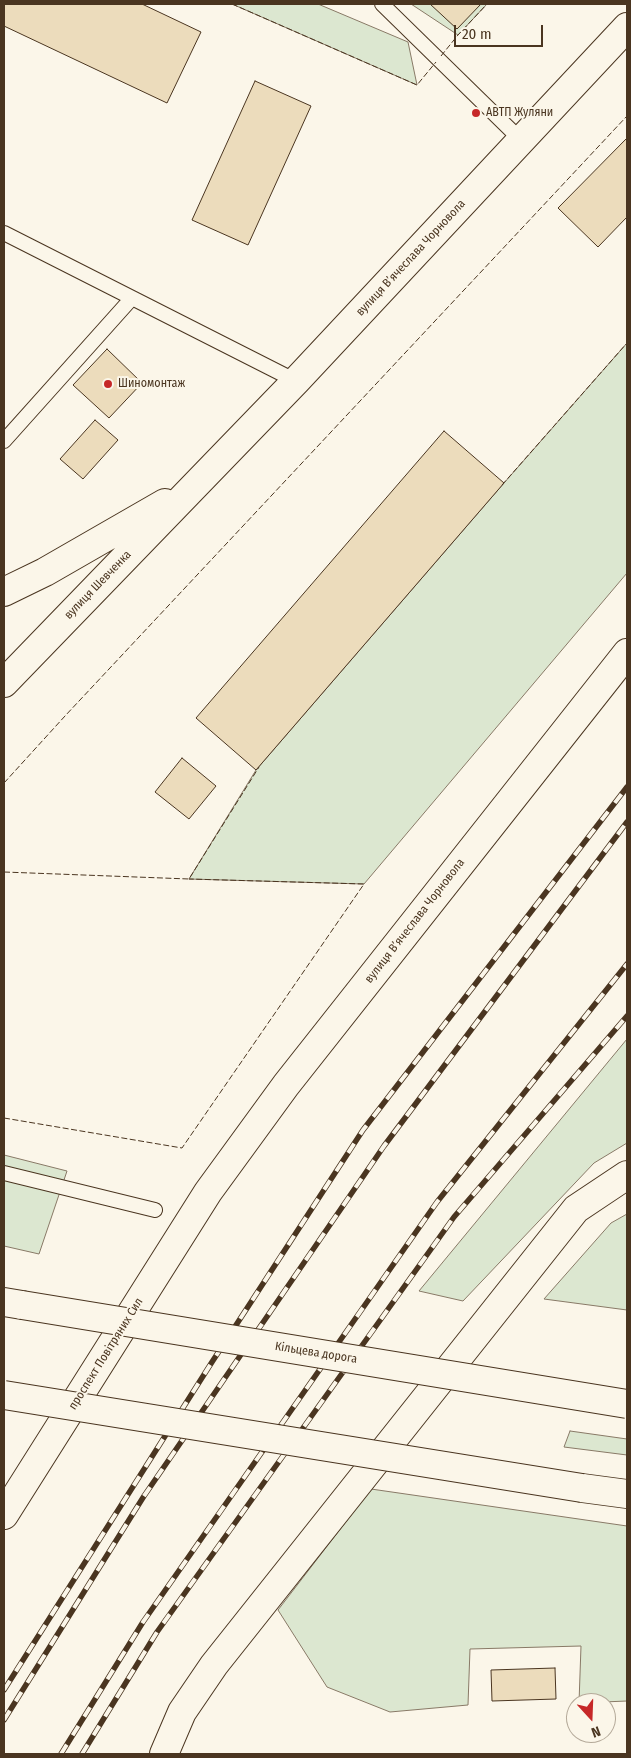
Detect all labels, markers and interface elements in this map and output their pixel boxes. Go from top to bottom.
scale bar [456,15,545,47]
text: 20 m [462,25,492,43]
place label: АВТП Жуляни [486,106,553,120]
marker: АВТП Жуляни [470,107,482,119]
street label: вулиця Вʼячеслава Чорновола [353,197,469,319]
place label: Шиномонтаж [118,377,185,391]
marker: Шиномонтаж [102,378,114,390]
street label: вулиця Шевченка [62,548,134,622]
street label: вулиця Вʼячеслава Чорновола [362,856,468,986]
street label: проспект Повітряних Сил [66,1296,146,1412]
street label: Кільцева дорога [274,1339,358,1367]
north arrow [566,1693,616,1743]
text: N [589,1722,603,1741]

